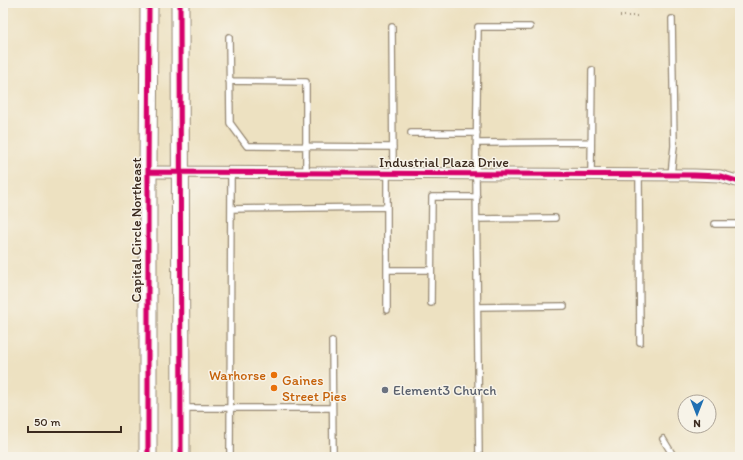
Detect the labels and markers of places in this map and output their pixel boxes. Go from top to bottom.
place label: Warhorse [209,367,266,384]
marker: Warhorse [269,370,279,380]
place label: Gaines Street Pies [282,372,347,405]
place label: Element3 Church [393,382,496,399]
marker: Gaines Street Pies [269,383,279,393]
marker: Element3 Church [380,385,390,395]

